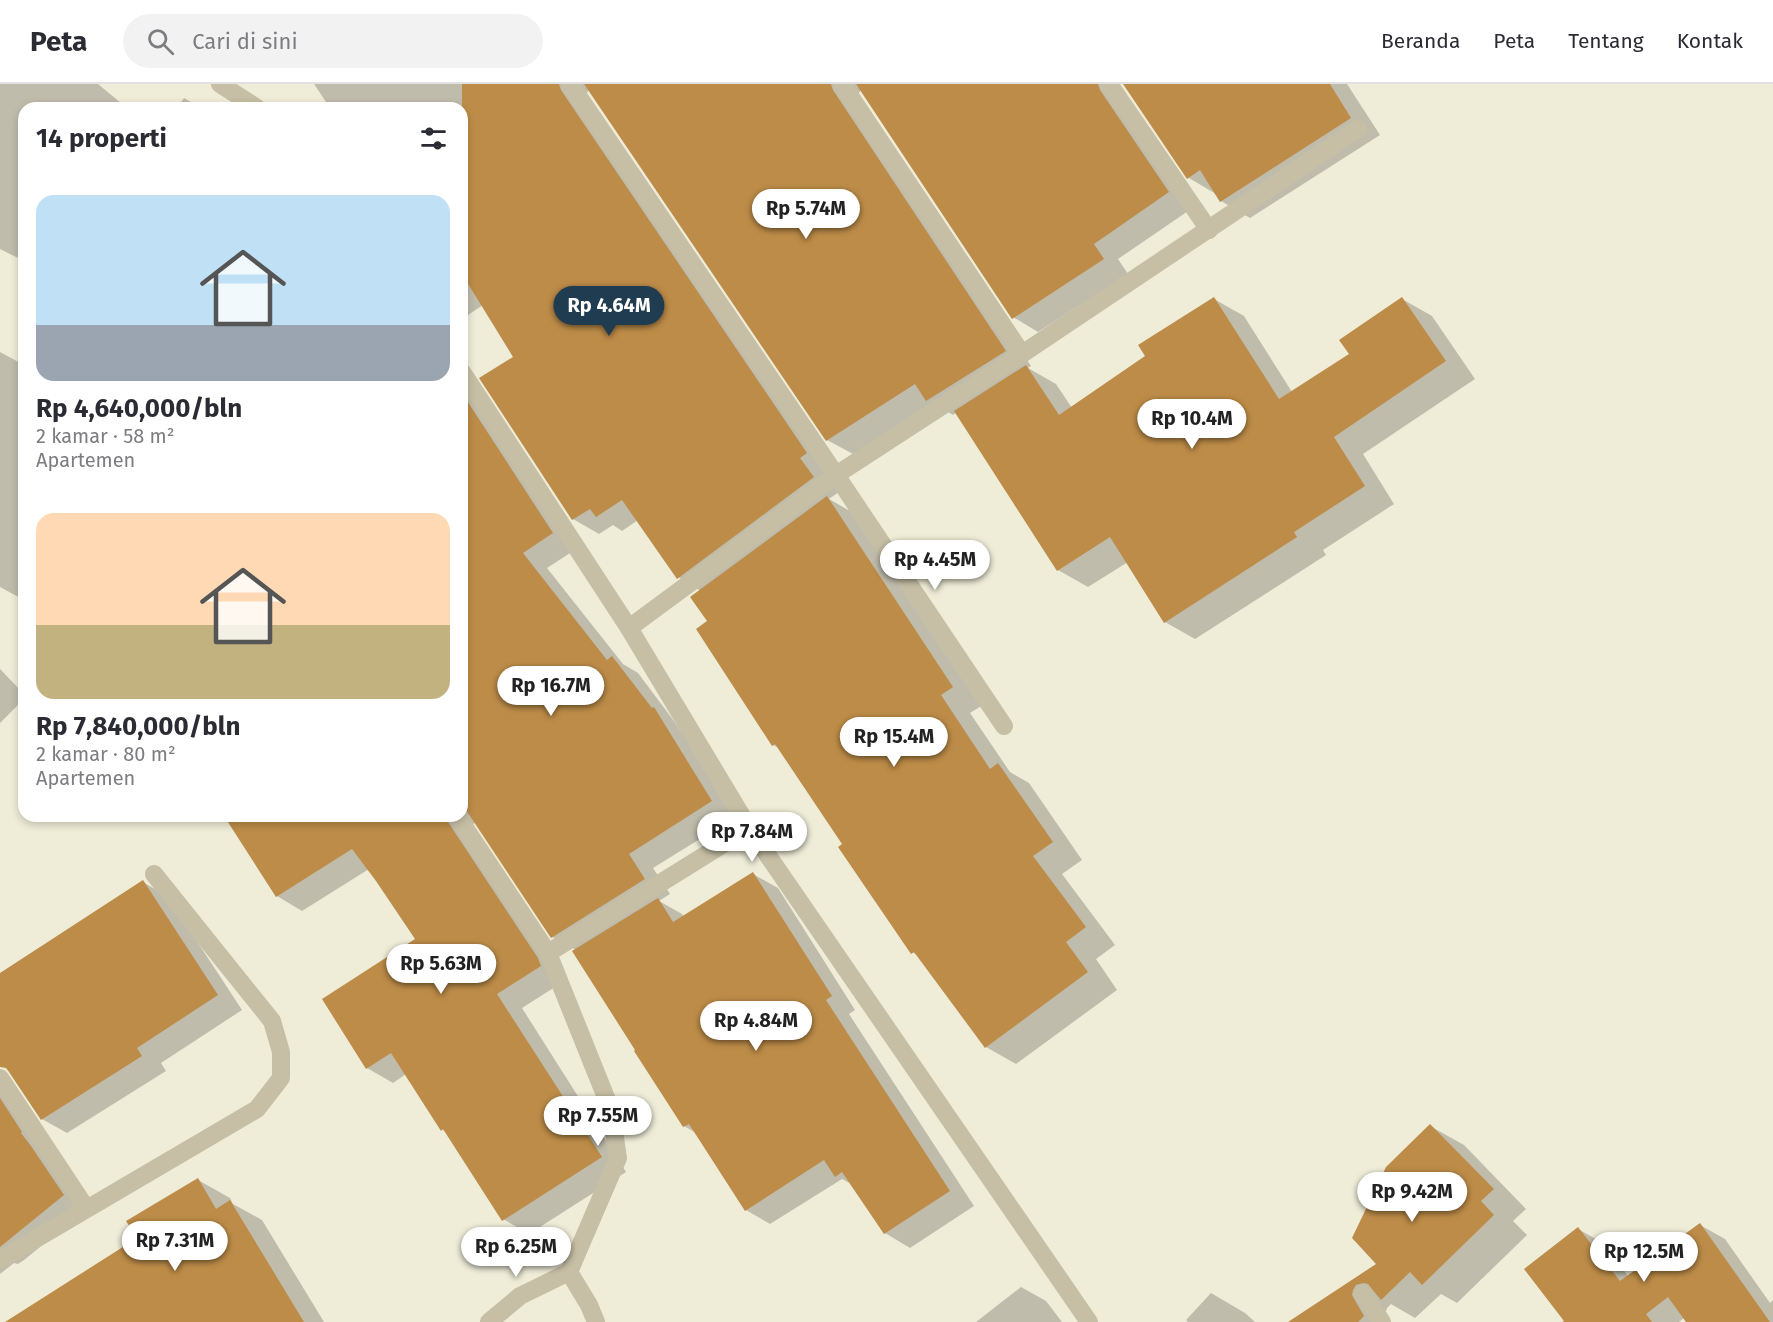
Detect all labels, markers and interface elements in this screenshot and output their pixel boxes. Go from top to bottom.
search box [123,14,543,68]
text: Peta [30,25,87,58]
icon: search [144,25,177,58]
text: Cari di sini [192,28,298,55]
text: Beranda [1381,28,1460,54]
text: Peta [1493,28,1535,54]
text: Tentang [1568,28,1644,54]
text: Kontak [1677,28,1743,54]
icon: filters [417,122,450,155]
text: 14 properti [36,123,167,154]
pin: Rp 5.74M [744,189,868,240]
text: Rp 5.74M [766,196,846,220]
icon: home [189,234,297,342]
pin: Rp 4.64M [547,286,671,337]
text: Rp 4.64M [567,293,651,317]
text: Rp 4,640,000/bln [36,393,242,424]
pin: Rp 10.4M [1130,399,1254,450]
text: Rp 10.4M [1151,406,1233,430]
text: 2 kamar · 58 m² [36,424,175,448]
text: Apartemen [36,448,135,472]
pin: Rp 4.45M [873,540,997,591]
text: Rp 4.45M [894,547,976,571]
icon: home [189,552,297,660]
pin: Rp 16.7M [489,666,613,717]
text: Rp 16.7M [511,673,591,697]
text: Rp 7,840,000/bln [36,711,240,742]
pin: Rp 15.4M [832,717,956,768]
text: Rp 15.4M [854,724,934,748]
text: 2 kamar · 80 m² [36,742,176,766]
text: Apartemen [36,766,135,790]
pin: Rp 7.84M [690,812,814,863]
text: Rp 7.84M [711,819,793,843]
pin: Rp 5.63M [379,944,503,995]
text: Rp 5.63M [400,951,482,975]
pin: Rp 4.84M [694,1001,818,1052]
text: Rp 4.84M [714,1008,798,1032]
pin: Rp 7.55M [536,1096,660,1147]
text: Rp 7.55M [558,1103,638,1127]
pin: Rp 9.42M [1350,1172,1474,1223]
text: Rp 9.42M [1371,1179,1453,1203]
pin: Rp 7.31M [113,1221,237,1272]
pin: Rp 6.25M [454,1227,578,1278]
text: Rp 7.31M [136,1228,214,1252]
pin: Rp 12.5M [1582,1232,1706,1283]
text: Rp 6.25M [475,1234,557,1258]
text: Rp 12.5M [1604,1239,1684,1263]

